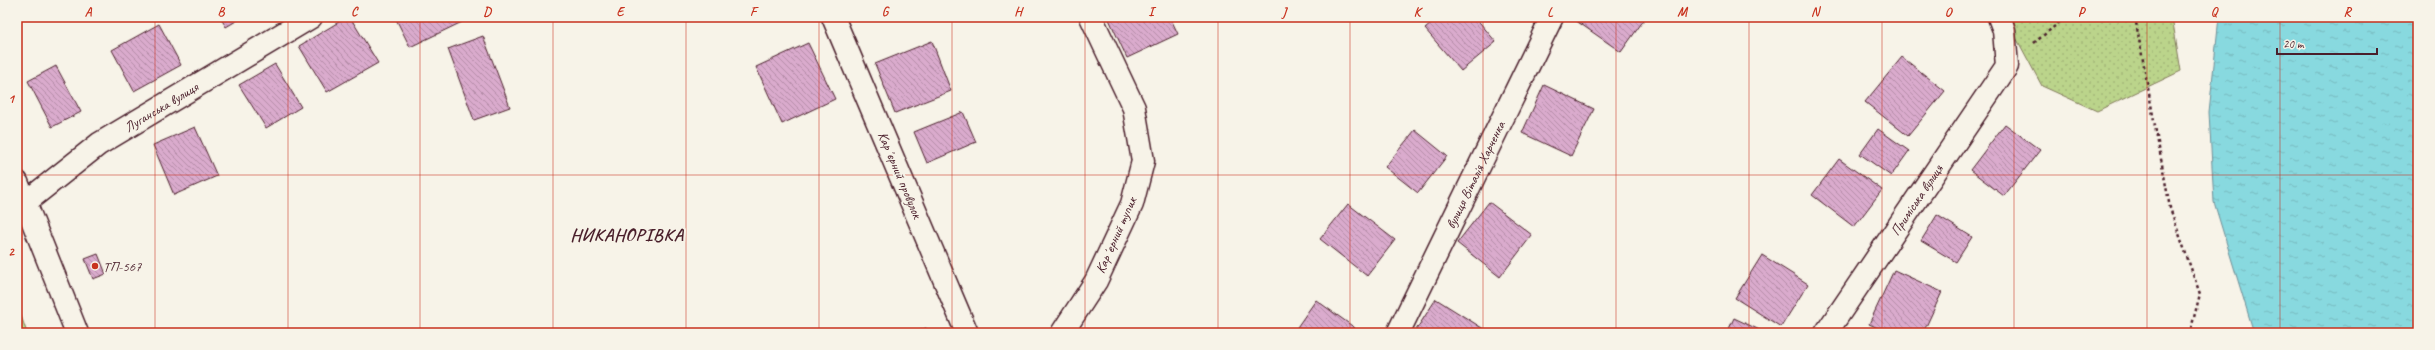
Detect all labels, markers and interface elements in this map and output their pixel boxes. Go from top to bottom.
text: A [85,4,93,20]
text: B [218,4,226,20]
text: C [351,4,359,20]
text: D [483,4,492,20]
text: E [617,4,626,20]
text: F [750,4,759,20]
text: G [882,4,890,20]
text: H [1014,4,1024,20]
text: I [1148,4,1157,20]
text: J [1281,4,1288,20]
text: K [1414,4,1424,20]
text: L [1547,4,1554,20]
text: M [1677,4,1688,20]
text: N [1811,4,1822,20]
text: O [1945,4,1954,20]
text: P [2078,4,2087,20]
text: Q [2211,4,2219,20]
text: R [2343,4,2352,20]
scale bar [2277,30,2377,56]
text: 20 m [2283,36,2305,52]
street label: Луганська вулиця [121,78,202,135]
text: 1 [8,91,16,107]
street label: вулиця Віталія Харченка [1442,117,1509,231]
street label: Карʼєрний провулок [874,129,927,223]
street label: Приміська вулиця [1886,160,1947,238]
street label: Карʼєрний тупик [1092,193,1141,276]
district label: НИКАНОРІВКА [570,224,685,246]
text: 2 [8,244,15,260]
place label: ТП-567 [103,258,142,275]
marker: ТП-567 [90,261,100,271]

